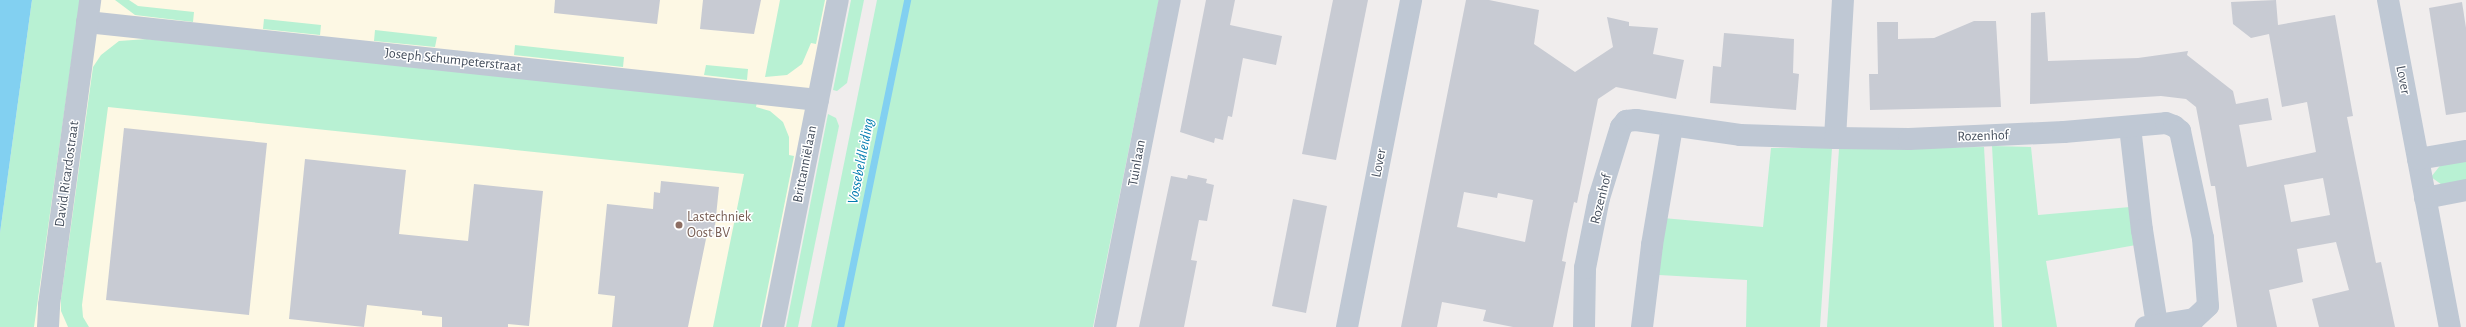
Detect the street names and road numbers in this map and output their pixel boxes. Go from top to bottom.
street label: Joseph Schumpeterstraat [384,44,522,76]
street label: Lover [2392,64,2414,96]
street label: David Ricardostraat [51,120,83,228]
street label: Brittanniëlaan [789,124,821,204]
street label: Rozenhof [1957,127,2009,145]
street label: Tuinlaan [1125,138,1149,188]
street label: Lover [1368,147,1390,179]
street label: Rozenhof [1587,172,1615,226]

